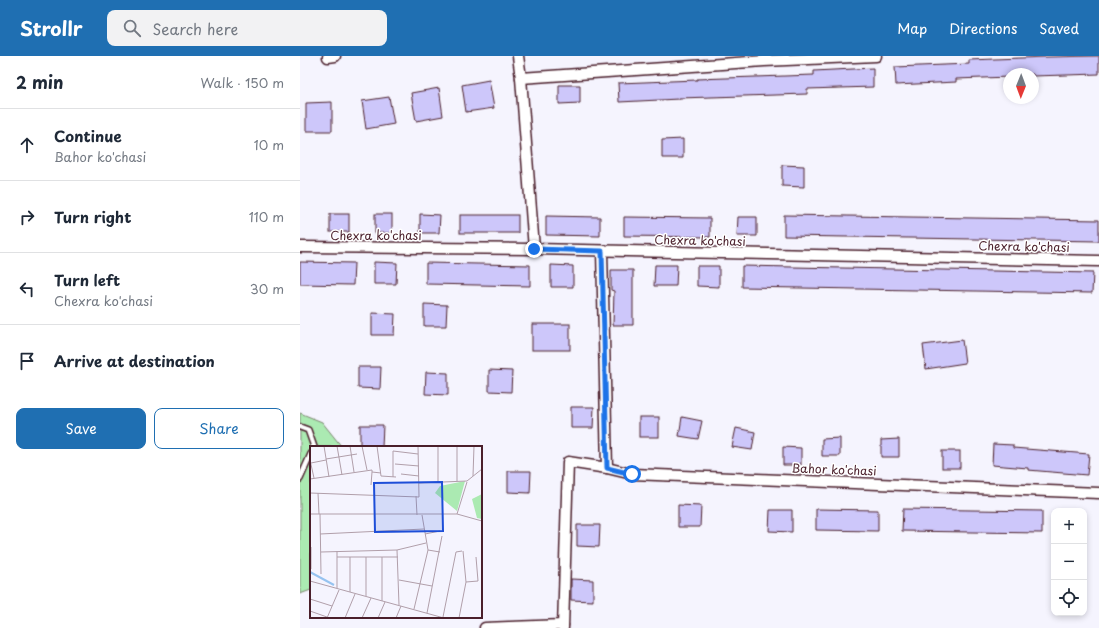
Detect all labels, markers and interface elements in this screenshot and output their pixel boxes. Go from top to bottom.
search box [107,10,387,46]
text: Strollr [20,14,83,42]
icon: search [121,17,143,39]
text: Search here [153,17,238,40]
text: Map [897,18,927,39]
text: Directions [949,18,1017,39]
text: Saved [1039,18,1079,39]
north arrow [1003,68,1039,104]
text: 2 min [16,69,63,95]
text: Walk · 150 m [200,73,284,92]
text: Continue [54,124,122,147]
icon: ahead [16,134,38,156]
text: 10 m [254,135,284,154]
text: Bahor ko'chasi [54,147,146,166]
text: Turn right [54,205,131,228]
icon: right [16,206,38,228]
text: 110 m [249,207,284,226]
street label: Chexra ko'chasi [330,226,422,244]
street label: Chexra ko'chasi [654,230,746,250]
street label: Chexra ko'chasi [978,236,1070,256]
route end [525,240,543,258]
text: Turn left [54,268,120,291]
icon: left [16,278,38,300]
text: 30 m [250,279,284,298]
text: Chexra ko'chasi [54,291,153,310]
text: Arrive at destination [54,349,215,372]
icon: arrive [16,350,38,372]
button: Save [16,408,146,449]
button: Share [154,408,284,449]
inset map [310,446,482,618]
street label: Bahor ko'chasi [791,459,877,479]
route start [623,465,641,483]
map controls [1051,508,1087,616]
button: + [1051,508,1087,544]
button: − [1051,544,1087,580]
button: locate [1051,580,1087,616]

